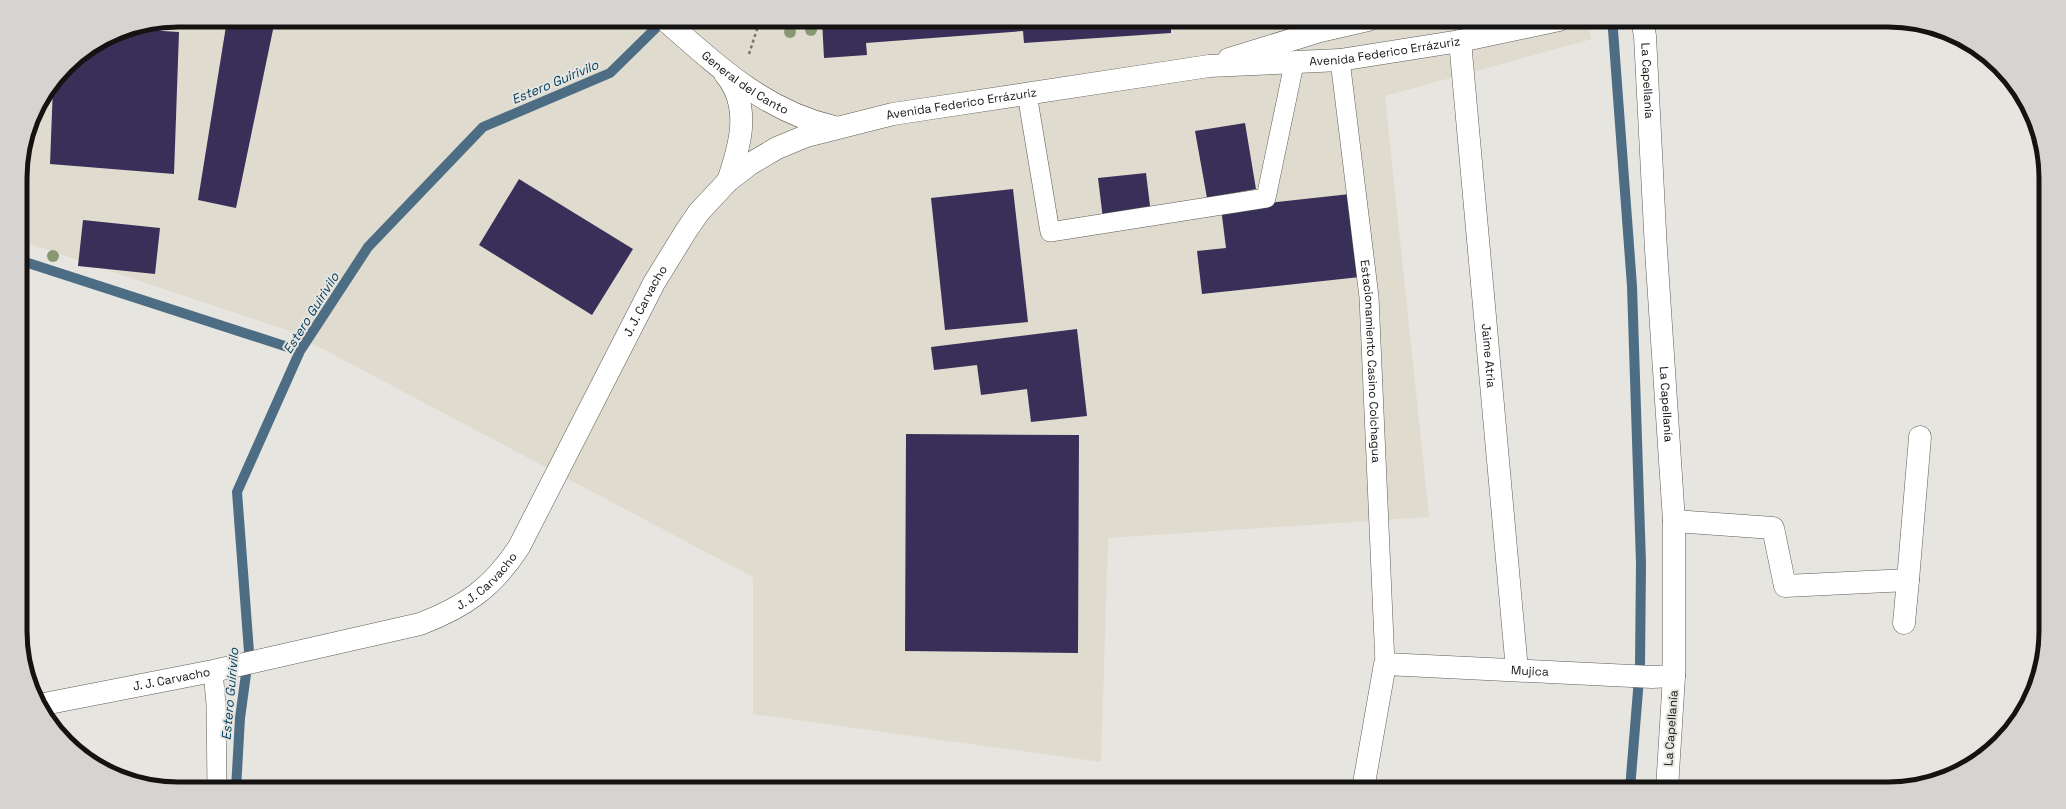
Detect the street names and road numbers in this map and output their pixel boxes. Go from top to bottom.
street label: Avenida Federico Errázuriz [1309,33,1461,69]
street label: La Capellanía [1637,42,1657,119]
street label: General del Canto [698,47,791,118]
street label: Avenida Federico Errázuriz [884,84,1038,123]
street label: Estacionamiento Casino Colchagua [1356,259,1384,463]
street label: J. J. Carvacho [620,262,671,339]
street label: Jaime Atria [1478,323,1499,389]
street label: La Capellanía [1656,366,1677,443]
street label: J. J. Carvacho [453,549,521,614]
street label: Mujica [1511,662,1549,680]
street label: J. J. Carvacho [131,664,212,694]
street label: La Capellanía [1660,689,1682,766]

